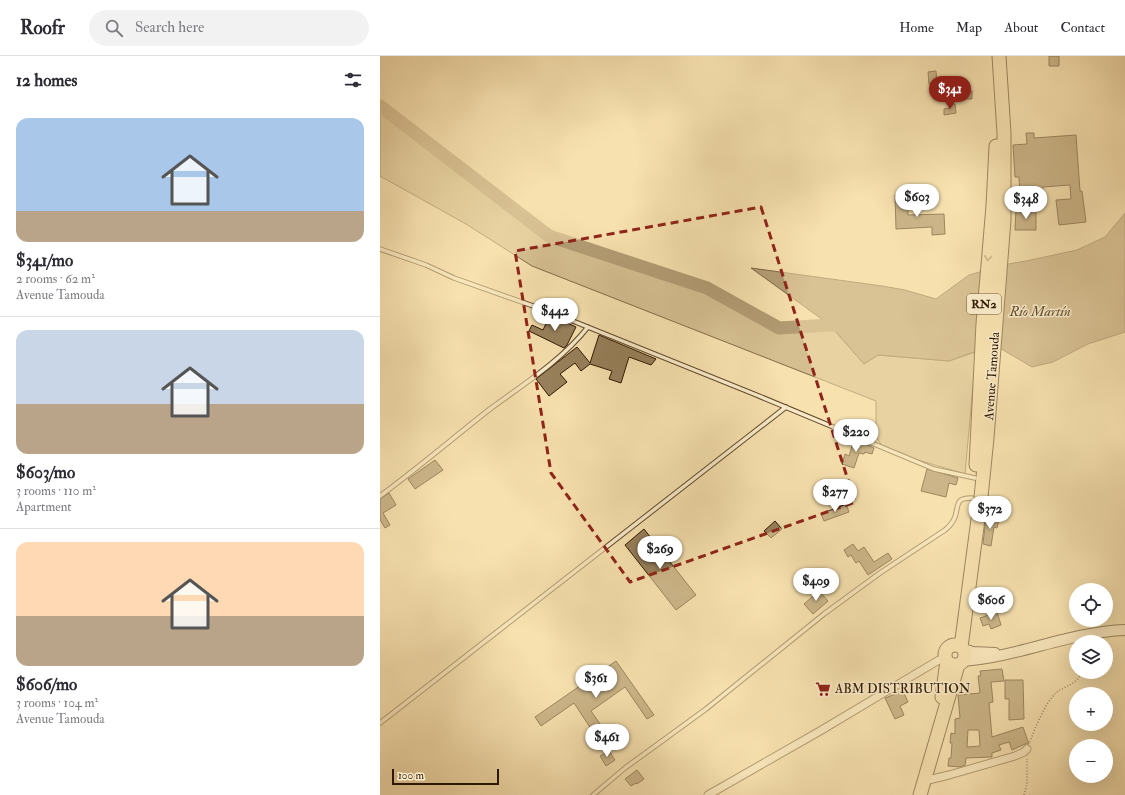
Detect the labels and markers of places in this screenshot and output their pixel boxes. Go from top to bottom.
pin: $341 [926,76,974,110]
pin: $603 [893,184,941,218]
pin: $348 [1002,186,1050,220]
pin: $442 [531,298,579,332]
pin: $220 [832,419,880,453]
pin: $277 [811,479,859,513]
pin: $372 [966,496,1014,530]
pin: $269 [636,536,684,570]
pin: $409 [792,568,840,602]
pin: $606 [967,587,1015,621]
pin: $361 [572,665,620,699]
supermarket icon: ABM DISTRIBUTION [814,680,832,698]
place label: ABM DISTRIBUTION [834,681,971,697]
pin: $461 [583,724,631,758]

